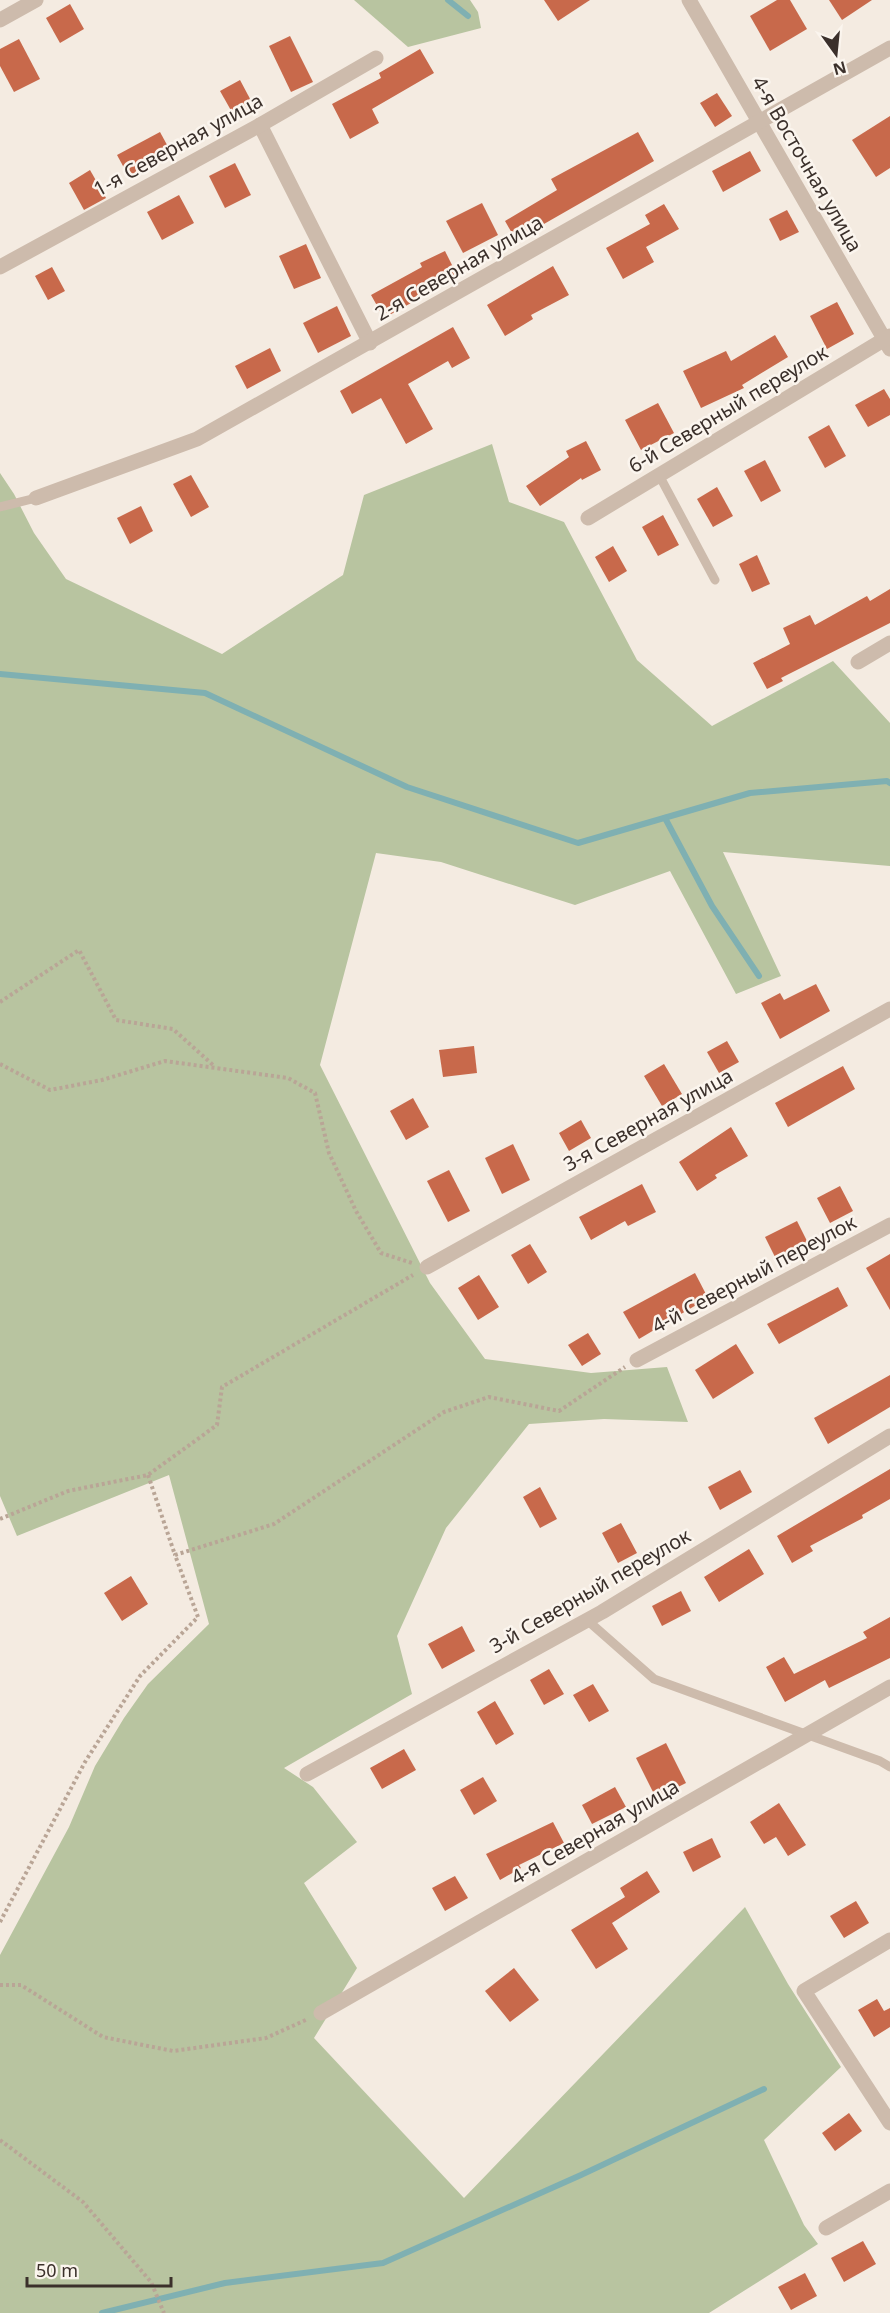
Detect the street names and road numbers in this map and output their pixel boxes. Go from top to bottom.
street label: 4-я Восточная улица [746,71,869,257]
street label: 1-я Северная улица [88,87,267,202]
street label: 2-я Северная улица [370,208,548,327]
street label: 6-й Северный переулок [623,338,833,479]
street label: 3-я Северная улица [558,1062,737,1177]
street label: 4-й Северный переулок [647,1208,861,1339]
street label: 3-й Северный переулок [484,1522,696,1659]
street label: 4-я Северная улица [506,1772,684,1891]

